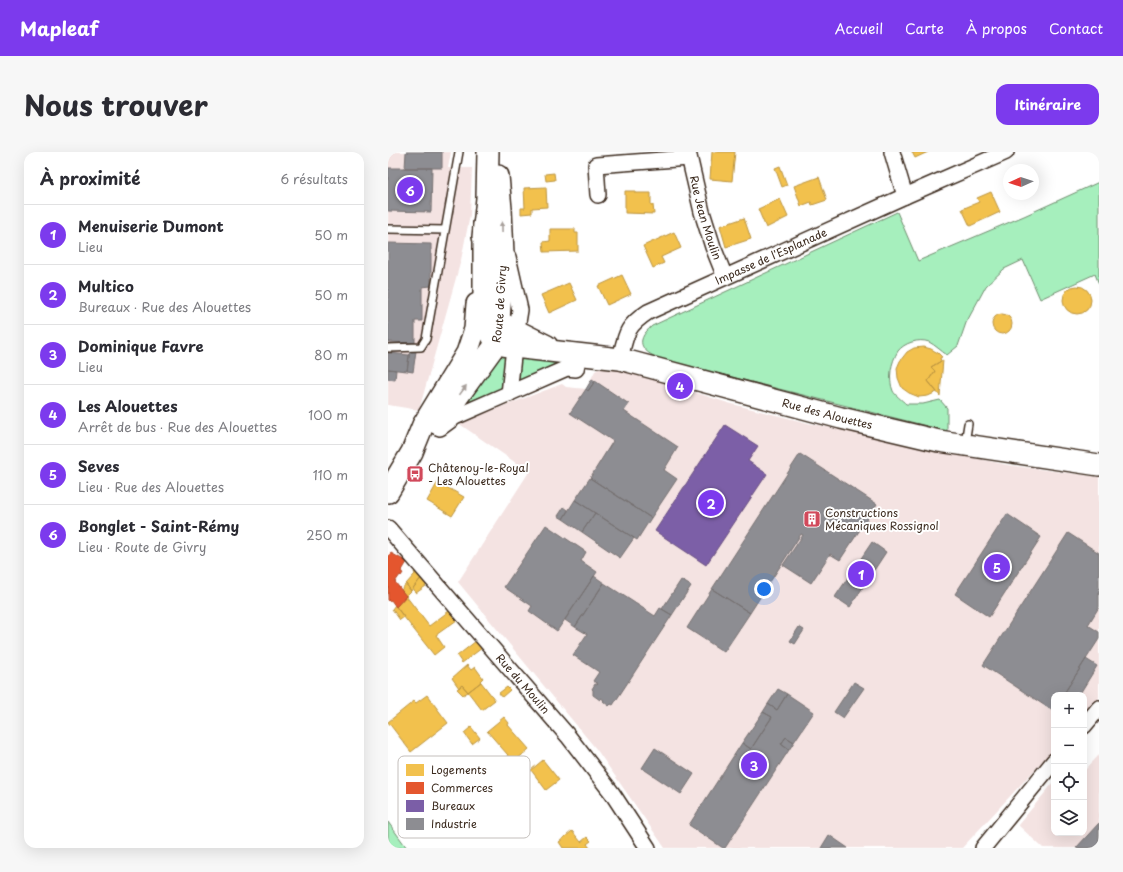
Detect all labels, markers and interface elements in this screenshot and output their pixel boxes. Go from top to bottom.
text: Mapleaf [20,14,98,42]
text: Accueil [835,18,883,39]
text: Carte [905,18,944,39]
text: À propos [966,18,1027,39]
text: Contact [1049,18,1103,39]
text: Nous trouver [24,83,208,126]
button: Itinéraire [996,84,1099,125]
north arrow [1003,164,1039,200]
text: À proximité [40,165,140,191]
text: 6 résultats [281,169,348,188]
street label: Rue Jean Moulin [686,174,726,262]
pin: 6 [397,175,423,205]
text: Menuiserie Dumont [78,214,224,237]
one-way arrow [499,220,505,233]
street label: Impasse de l'Esplanade [712,223,830,289]
text: 1 [50,225,56,244]
text: 50 m [314,225,348,244]
text: Lieu [78,237,103,256]
street label: Route de Givry [487,265,510,344]
text: Multico [78,274,134,297]
text: 2 [48,285,58,304]
text: 50 m [314,285,348,304]
text: Bureaux · Rue des Alouettes [78,297,251,316]
text: Dominique Favre [78,334,204,357]
text: 3 [49,345,57,364]
text: 80 m [314,345,348,364]
text: Lieu [78,357,103,376]
pin: 4 [667,371,693,401]
one-way arrow [459,384,467,395]
text: Les Alouettes [78,394,177,417]
street label: Rue des Alouettes [780,394,874,433]
text: 4 [49,405,57,424]
text: 100 m [308,405,348,424]
text: Arrêt de bus · Rue des Alouettes [78,417,277,436]
text: Seves [78,454,120,477]
place label: Châtenoy-le-Royal - Les Alouettes [428,459,529,489]
bus stop icon: Châtenoy-le-Royal - Les Alouettes [405,464,425,484]
text: 5 [49,465,57,484]
text: 110 m [313,465,348,484]
text: Lieu · Rue des Alouettes [78,477,224,496]
pin: 2 [698,488,724,518]
place label: Constructions Mécaniques Rossignol [825,504,939,534]
building icon: Constructions Mécaniques Rossignol [802,509,822,529]
text: Bonglet - Saint-Rémy [78,514,239,537]
text: 6 [48,525,58,544]
text: 250 m [306,525,348,544]
text: Lieu · Route de Givry [78,537,206,556]
pin: 5 [984,552,1010,582]
pin: 1 [848,559,874,589]
your location [754,579,774,599]
street label: Rue du Moulin [492,650,554,717]
map controls [1051,692,1087,836]
button: + [1051,692,1087,728]
button: − [1051,728,1087,764]
pin: 3 [741,750,767,780]
legend [398,756,530,838]
text: Logements [431,761,487,778]
button: locate [1051,764,1087,800]
text: Commerces [431,779,493,796]
text: Bureaux [431,797,475,814]
button: layers [1051,800,1087,836]
text: Industrie [431,815,477,832]

